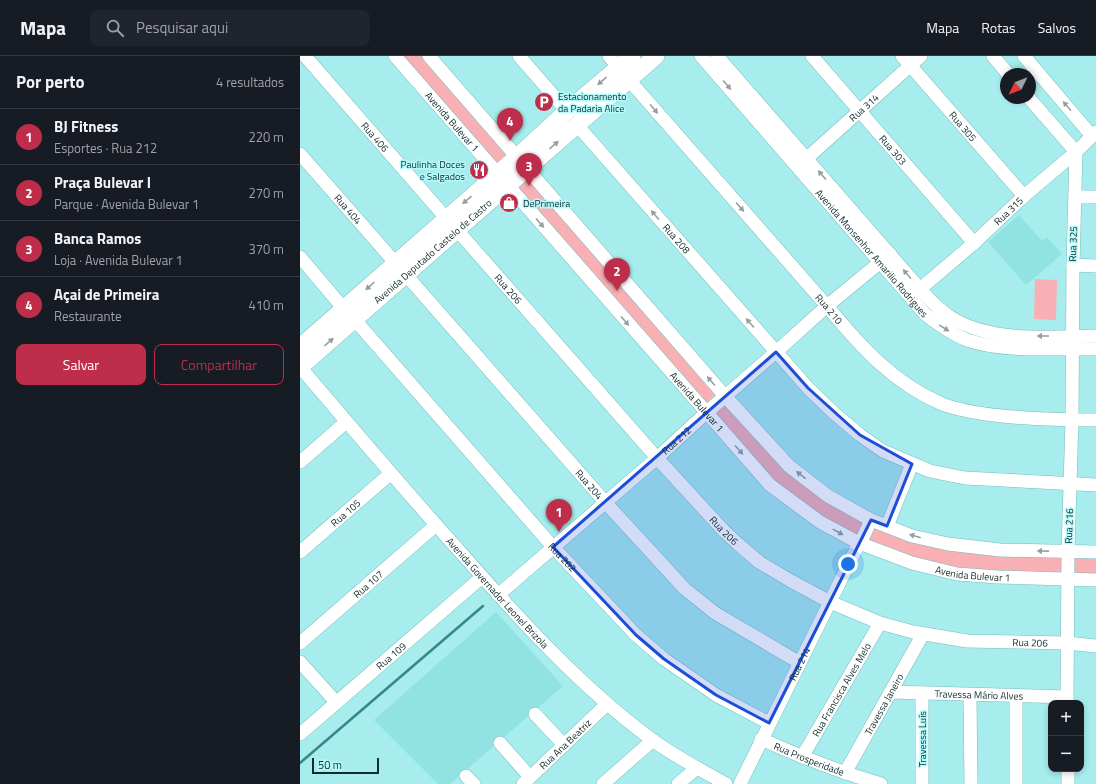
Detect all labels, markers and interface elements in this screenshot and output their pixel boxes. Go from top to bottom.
search box [90,10,370,46]
text: Mapa [20,13,66,42]
text: Pesquisar aqui [136,16,228,39]
icon: search [104,17,126,39]
text: Mapa [926,17,959,38]
text: Rotas [981,17,1016,38]
text: Salvos [1038,17,1076,38]
north arrow [1000,68,1036,104]
text: Por perto [16,69,85,95]
text: 4 resultados [216,72,284,92]
one-way arrow [597,77,607,86]
one-way arrow [722,81,731,90]
street label: Avenida Bulevar 1 [422,88,483,155]
place label: Estacionamento da Padaria Alice [558,89,626,116]
street label: Rua 314 [845,90,882,125]
parking icon: Estacionamento da Padaria Alice [533,91,555,113]
one-way arrow [1062,101,1071,111]
one-way arrow [649,105,658,114]
pin: 4 [497,108,523,141]
street label: Rua 305 [946,108,981,145]
text: BJ Fitness [54,115,118,138]
street label: Rua 406 [358,118,393,155]
text: 1 [25,127,33,147]
text: 220 m [248,127,284,147]
street label: Rua 303 [876,131,910,168]
text: Esportes · Rua 212 [54,138,157,158]
one-way arrow [549,141,559,150]
pin: 3 [516,153,542,186]
place label: Paulinha Doces e Salgados [401,157,465,184]
restaurant icon: Paulinha Doces e Salgados [468,159,490,181]
one-way arrow [817,170,826,181]
text: Praça Bulevar I [54,171,151,194]
text: 2 [25,183,33,203]
text: 270 m [248,183,284,203]
street label: Avenida Monsenhor Amarilio Rodrigues [812,186,932,321]
street label: Rua 404 [331,191,366,227]
shop icon: DePrimeira [498,192,520,214]
street label: Rua 315 [990,193,1027,228]
text: Parque · Avenida Bulevar 1 [54,194,199,214]
street label: Avenida Deputado Castelo de Castro [370,195,495,307]
one-way arrow [462,195,473,204]
place label: DePrimeira [523,196,570,211]
one-way arrow [735,202,744,212]
one-way arrow [651,210,660,220]
one-way arrow [535,218,544,227]
street label: Rua 208 [659,220,694,257]
street label: Rua 325 [1065,226,1081,262]
text: Banca Ramos [54,227,141,250]
text: 3 [25,239,33,259]
text: 370 m [248,239,284,259]
text: Loja · Avenida Bulevar 1 [54,250,183,270]
pin: 2 [604,258,630,291]
one-way arrow [902,268,911,279]
street label: Rua 206 [491,270,526,307]
one-way arrow [365,281,375,291]
text: Açai de Primeira [54,283,159,306]
street label: Rua 210 [812,290,847,328]
text: 4 [25,295,33,315]
text: 410 m [248,295,284,315]
text: Restaurante [54,306,122,326]
one-way arrow [621,315,630,326]
one-way arrow [746,318,755,328]
one-way arrow [938,324,950,331]
one-way arrow [1036,333,1049,339]
one-way arrow [324,337,335,346]
button: Salvar [16,344,146,385]
button: Compartilhar [154,344,284,385]
street label: Avenida Bulevar 1 [667,368,728,435]
one-way arrow [707,375,716,386]
street label: Rua 212 [658,423,694,458]
one-way arrow [734,445,743,455]
street label: Rua 204 [572,466,607,503]
one-way arrow [795,470,806,479]
street label: Rua 105 [327,495,364,530]
pin: 1 [546,499,572,532]
street label: Rua 216 [1061,508,1077,544]
street label: Rua 206 [706,513,742,549]
one-way arrow [832,529,844,535]
one-way arrow [908,533,920,539]
street label: Avenida Governador Leonel Brizola [443,534,552,652]
street label: Rua 202 [545,539,580,575]
one-way arrow [1036,548,1049,554]
your location [838,554,858,574]
street label: Avenida Bulevar 1 [934,561,1011,585]
street label: Rua 107 [350,567,386,601]
street label: Rua 206 [1012,634,1048,650]
street label: Rua 109 [373,638,409,673]
street label: Rua Francisca Alves Melo [808,640,874,739]
street label: Rua 214 [785,644,814,683]
street label: Travessa Janeiro [860,671,907,738]
street label: Travessa Mário Alves [935,686,1024,703]
map controls [1048,700,1084,772]
button: + [1048,700,1084,736]
street label: Travessa Luís [915,711,930,767]
street label: Rua Ana Beatriz [535,715,595,773]
button: − [1048,736,1084,772]
street label: Rua Prosperidade [772,738,846,779]
scale bar [312,756,379,775]
text: 50 m [318,757,342,773]

